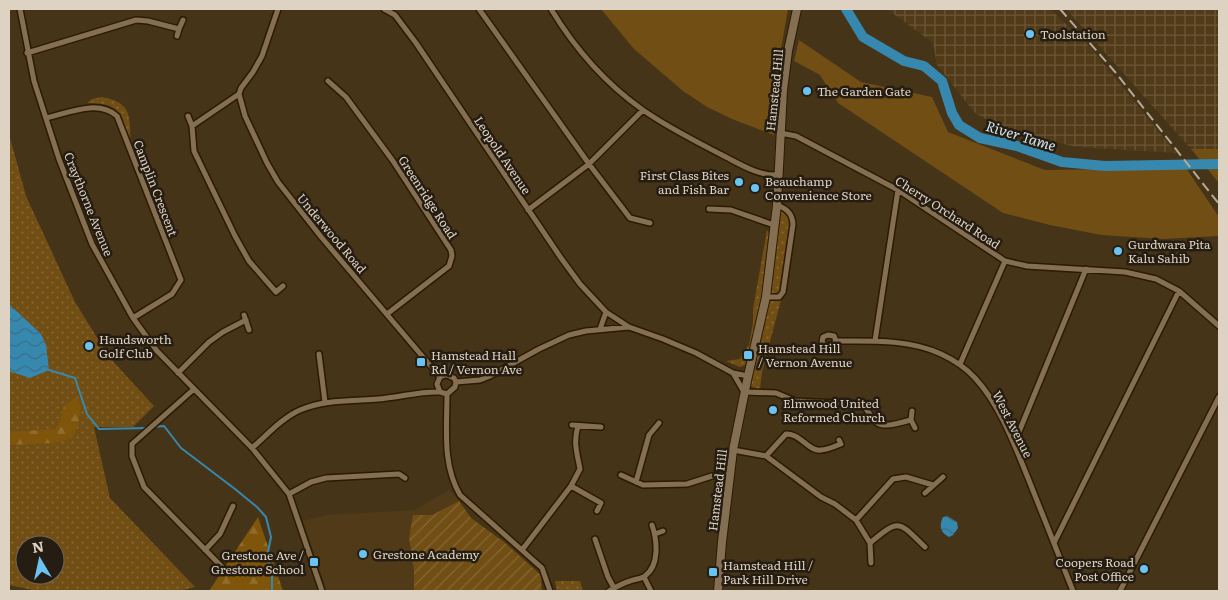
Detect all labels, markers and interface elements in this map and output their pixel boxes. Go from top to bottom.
place label: Toolstation [1040,25,1106,43]
marker: Toolstation [1024,28,1036,40]
street label: Hamstead Hill [761,48,787,132]
place label: The Garden Gate [817,82,911,100]
marker: The Garden Gate [801,85,813,97]
street label: Leopold Avenue [470,112,536,198]
water label: River Tame [984,115,1059,155]
street label: Camplin Crescent [129,137,183,239]
street label: Craythorne Avenue [60,149,118,259]
street label: Greenridge Road [394,152,462,243]
place label: First Class Bites and Fish Bar [640,166,730,198]
street label: Cherry Orchard Road [892,171,1005,253]
place label: Beauchamp Convenience Store [765,172,872,204]
marker: First Class Bites and Fish Bar [733,176,745,188]
marker: Beauchamp Convenience Store [749,182,761,194]
street label: Underwood Road [293,189,371,277]
place label: Gurdwara Pita Kalu Sahib [1128,235,1211,267]
marker: Gurdwara Pita Kalu Sahib [1112,245,1124,257]
place label: Handsworth Golf Club [99,330,172,362]
place label: Hamstead Hill / Vernon Avenue [758,339,852,371]
marker: Handsworth Golf Club [83,340,95,352]
place label: Hamstead Hall Rd / Vernon Ave [431,346,522,378]
marker: Hamstead Hill / Vernon Avenue [742,349,754,361]
marker: Hamstead Hall Rd / Vernon Ave [415,356,427,368]
street label: West Avenue [988,387,1038,461]
place label: Elmwood United Reformed Church [783,394,885,426]
marker: Elmwood United Reformed Church [767,404,779,416]
street label: Hamstead Hill [703,448,731,532]
north arrow [15,535,65,585]
text: N [30,535,45,557]
place label: Grestone Academy [373,545,480,563]
place label: Grestone Ave / Grestone School [211,546,304,578]
marker: Grestone Academy [357,548,369,560]
place label: Coopers Road Post Office [1056,553,1135,585]
marker: Grestone Ave / Grestone School [308,556,320,568]
place label: Hamstead Hill / Park Hill Drive [723,556,813,588]
marker: Coopers Road Post Office [1138,563,1150,575]
marker: Hamstead Hill / Park Hill Drive [707,566,719,578]

